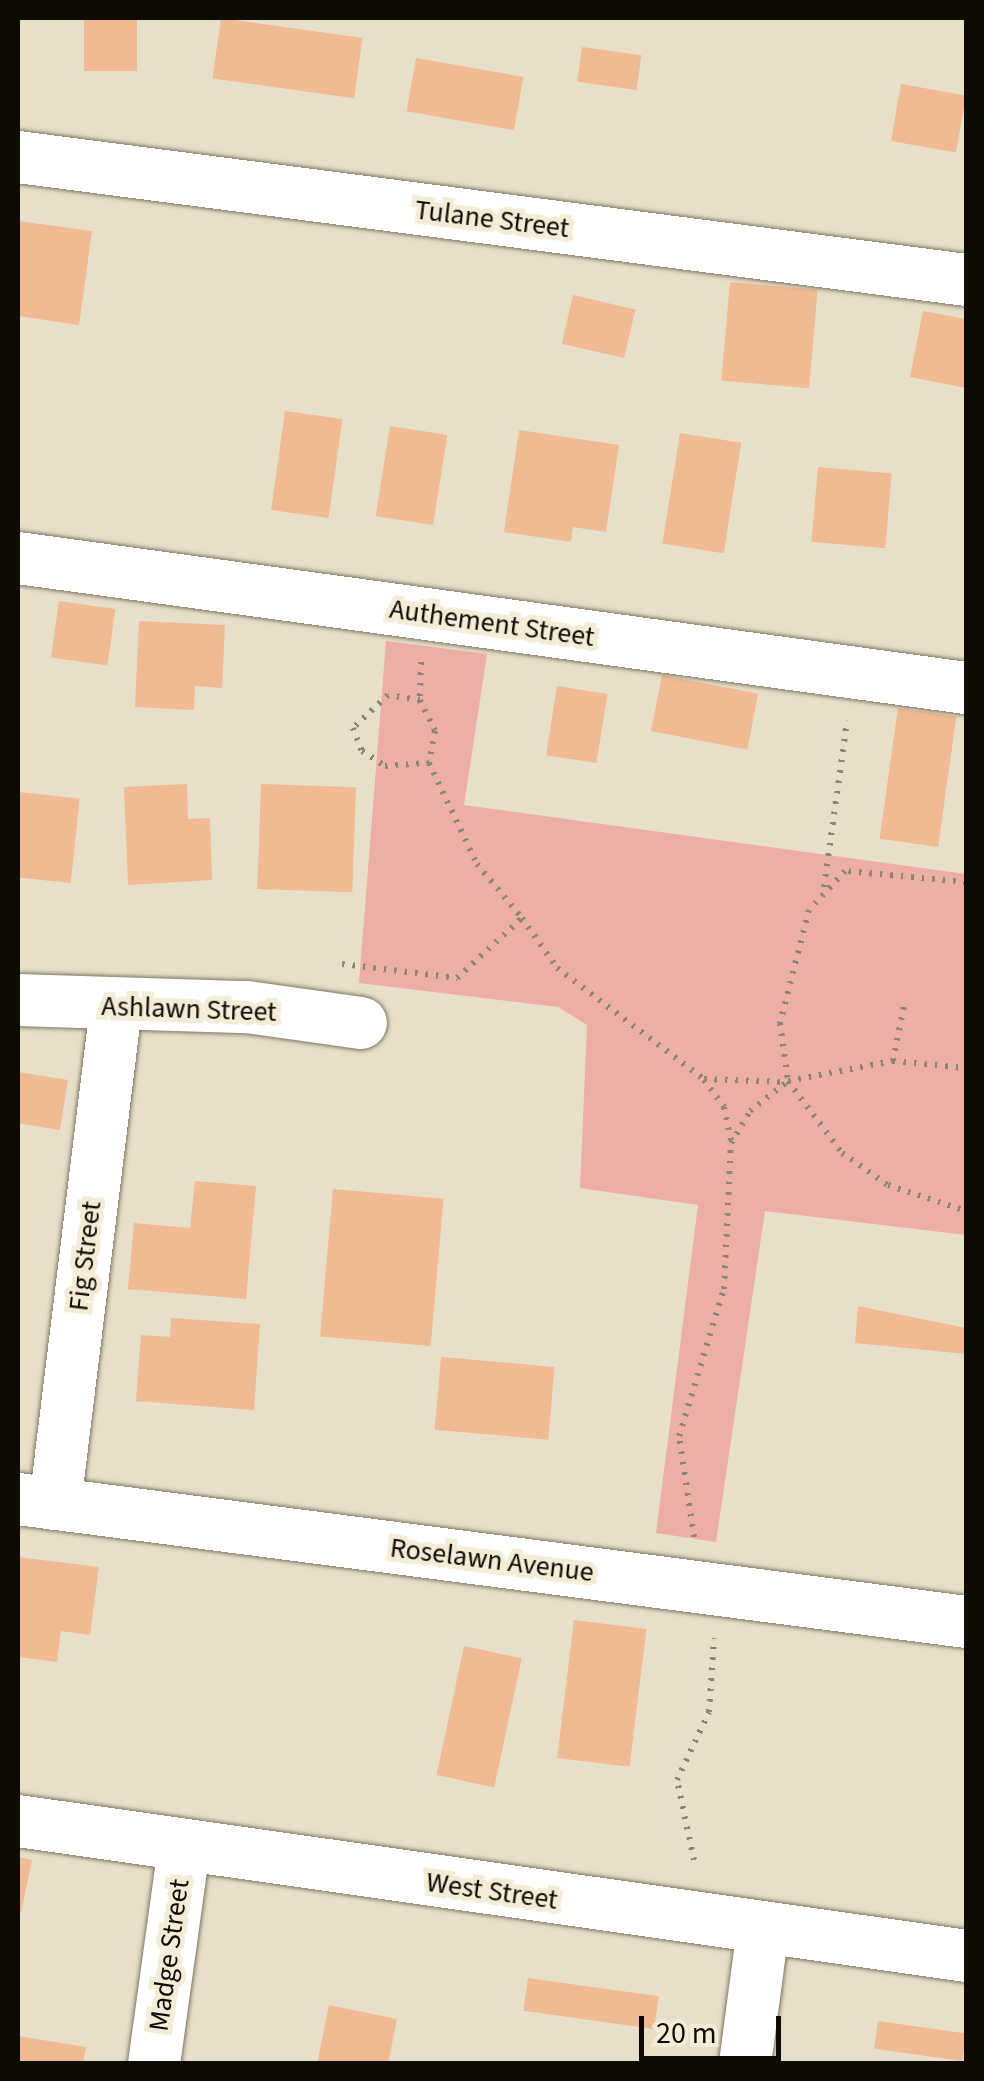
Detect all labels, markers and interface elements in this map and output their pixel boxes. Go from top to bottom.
street label: Tulane Street [413,193,571,245]
street label: Authement Street [387,592,597,654]
street label: Ashlawn Street [101,989,277,1029]
street label: Fig Street [62,1199,108,1313]
street label: Roselawn Avenue [388,1531,596,1589]
street label: West Street [424,1865,560,1917]
street label: Madge Street [142,1877,196,2033]
scale bar [644,1996,786,2058]
text: 20 m [656,2012,717,2055]

